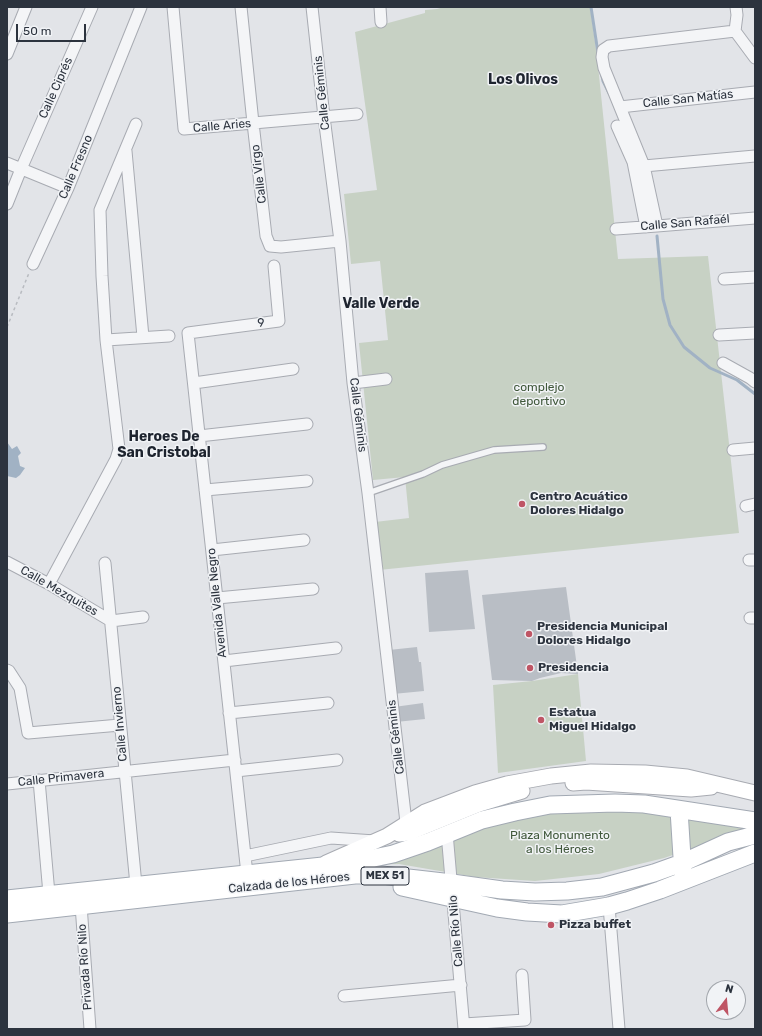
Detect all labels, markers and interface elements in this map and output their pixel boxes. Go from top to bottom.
scale bar [18,16,88,42]
text: 50 m [23,24,51,38]
street label: Calle Ciprés [36,55,76,121]
street label: Calle Géminis [311,55,333,131]
district label: Los Olivos [488,72,558,88]
street label: Calle San Matías [642,87,734,111]
street label: Calle Aries [192,116,252,136]
street label: Calle Fresno [56,133,96,201]
street label: Calle Virgo [248,144,270,204]
street label: Calle San Rafaél [640,212,730,234]
district label: Valle Verde [342,296,420,312]
street label: 9 [257,315,265,331]
street label: Calle Géminis [346,377,370,453]
park label: complejo deportivo [512,381,566,409]
district label: Heroes De San Cristobal [117,429,211,462]
place label: Centro Acuático Dolores Hidalgo [530,490,628,518]
marker: Centro Acuático Dolores Hidalgo [517,499,527,509]
street label: Avenida Valle Negro [204,547,230,659]
street label: Calle Mezquites [18,563,100,619]
place label: Presidencia Municipal Dolores Hidalgo [537,620,668,648]
marker: Presidencia Municipal Dolores Hidalgo [524,629,534,639]
place label: Presidencia [538,661,609,675]
marker: Presidencia [525,663,535,673]
street label: Calle Invierno [110,686,130,762]
street label: Calle Géminis [384,699,408,775]
place label: Estatua Miguel Hidalgo [549,706,636,734]
marker: Estatua Miguel Hidalgo [536,715,546,725]
street label: Calle Primavera [17,766,105,790]
park label: Plaza Monumento a los Héroes [510,829,610,857]
road number: MEX 51 [361,867,409,885]
street label: Calzada de los Héroes [228,869,350,897]
street label: Calle Río Nilo [446,895,466,967]
place label: Pizza buffet [559,918,631,932]
marker: Pizza buffet [546,920,556,930]
street label: Privada Río Nilo [75,923,95,1011]
north arrow [706,980,746,1020]
text: N [724,982,735,996]

